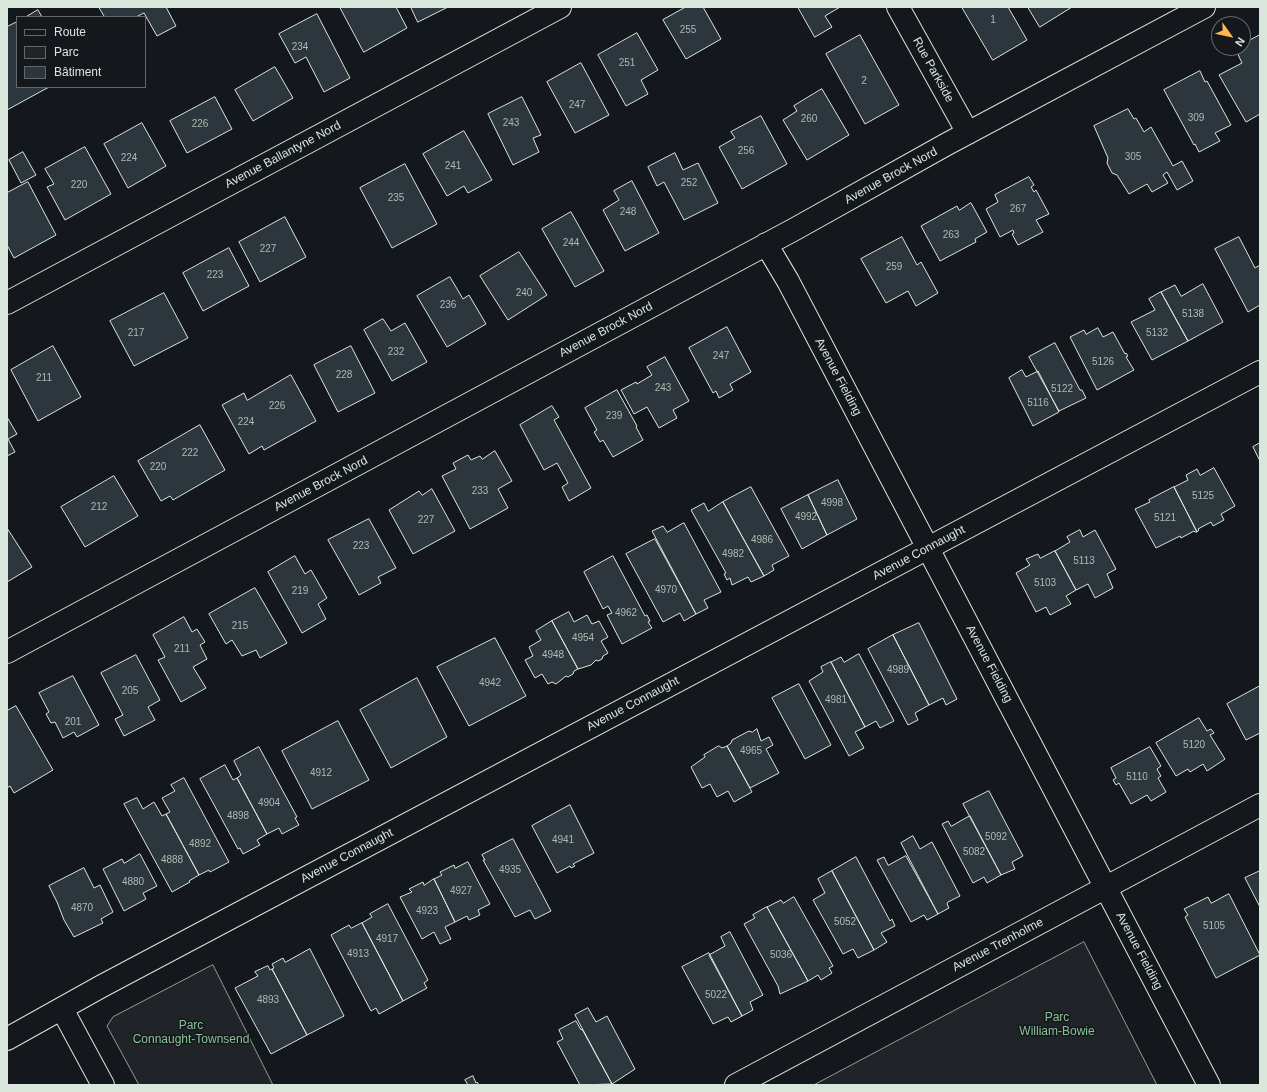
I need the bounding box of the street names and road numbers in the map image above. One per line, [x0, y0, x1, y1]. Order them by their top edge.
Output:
street label: Rue Parkside [909, 35, 957, 105]
street label: Avenue Ballantyne Nord [223, 118, 343, 192]
street label: Avenue Brock Nord [842, 145, 940, 207]
street label: Avenue Brock Nord [557, 299, 655, 361]
street label: Avenue Fielding [811, 336, 865, 418]
street label: Avenue Brock Nord [272, 453, 370, 515]
street label: Avenue Connaught [870, 523, 968, 583]
street label: Avenue Fielding [962, 623, 1016, 705]
street label: Avenue Connaught [584, 674, 682, 734]
street label: Avenue Connaught [298, 826, 396, 886]
street label: Avenue Fielding [1112, 910, 1166, 992]
street label: Avenue Trenholme [950, 915, 1046, 975]

